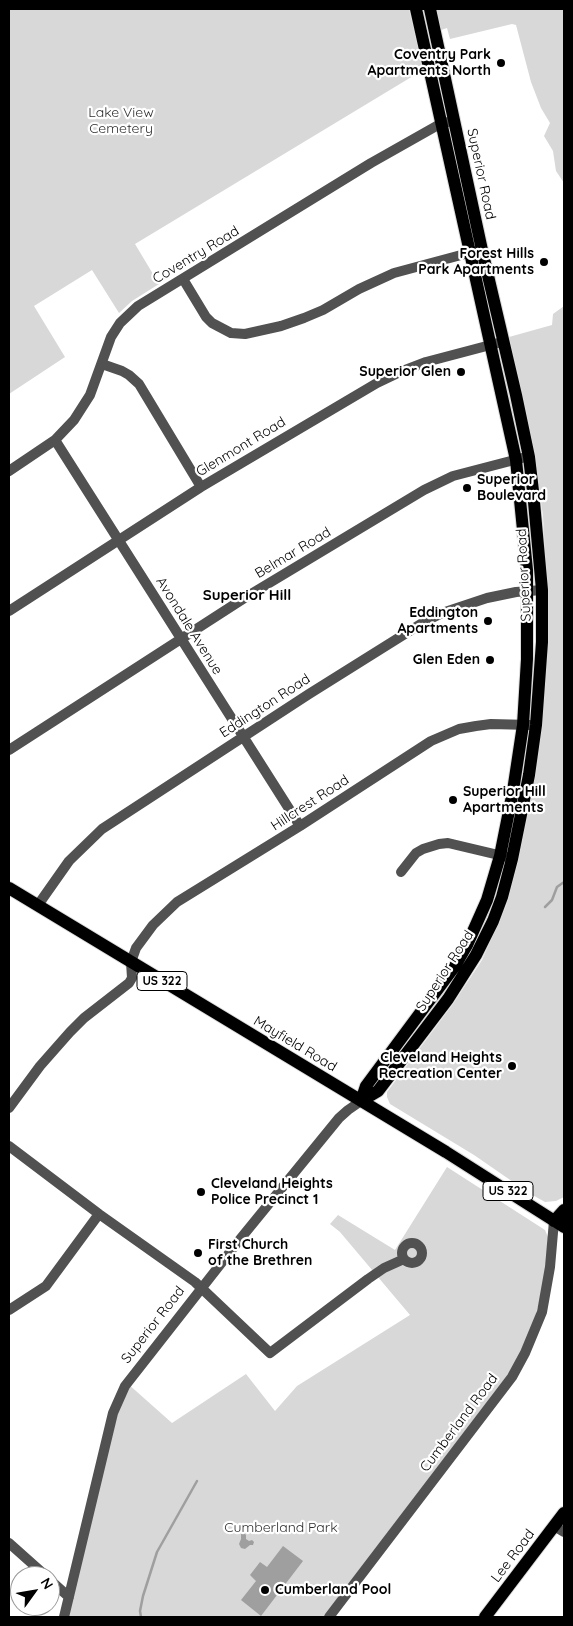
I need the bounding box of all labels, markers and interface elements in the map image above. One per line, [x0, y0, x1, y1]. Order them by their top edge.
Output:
place label: Coventry Park Apartments North [367, 47, 491, 80]
marker: Coventry Park Apartments North [495, 57, 507, 69]
park label: Lake View Cemetery [88, 105, 154, 138]
street label: Superior Road [463, 127, 499, 221]
street label: Coventry Road [150, 223, 242, 287]
place label: Forest Hills Park Apartments [418, 246, 534, 278]
marker: Forest Hills Park Apartments [538, 256, 550, 268]
place label: Superior Glen [359, 364, 451, 380]
marker: Superior Glen [455, 366, 467, 378]
street label: Glenmont Road [193, 414, 289, 480]
place label: Superior Boulevard [477, 472, 546, 504]
marker: Superior Boulevard [461, 482, 473, 494]
street label: Belmar Road [252, 524, 334, 582]
street label: Superior Road [513, 528, 535, 622]
street label: Avondale Avenue [152, 574, 226, 678]
district label: Superior Hill [203, 586, 291, 604]
place label: Eddington Apartments [397, 605, 478, 638]
marker: Eddington Apartments [482, 615, 494, 627]
place label: Glen Eden [413, 652, 480, 668]
marker: Glen Eden [484, 654, 496, 666]
street label: Eddington Road [217, 671, 313, 741]
street label: Hillcrest Road [268, 772, 352, 834]
place label: Superior Hill Apartments [463, 784, 546, 816]
marker: Superior Hill Apartments [447, 794, 459, 806]
street label: Superior Road [413, 927, 477, 1015]
road number: US 322 [137, 971, 187, 990]
street label: Mayfield Road [250, 1013, 340, 1075]
place label: Cleveland Heights Recreation Center [379, 1050, 502, 1082]
marker: Cleveland Heights Recreation Center [506, 1060, 518, 1072]
place label: Cleveland Heights Police Precinct 1 [211, 1176, 333, 1208]
road number: US 322 [483, 1182, 533, 1200]
marker: Cleveland Heights Police Precinct 1 [195, 1186, 207, 1198]
place label: First Church of the Brethren [208, 1237, 312, 1270]
marker: First Church of the Brethren [192, 1247, 204, 1259]
street label: Superior Road [118, 1283, 188, 1367]
street label: Cumberland Road [417, 1371, 501, 1475]
park label: Cumberland Park [224, 1520, 338, 1536]
street label: Lee Road [488, 1526, 538, 1586]
north arrow [10, 1566, 60, 1616]
text: N [37, 1574, 57, 1593]
place label: Cumberland Pool [275, 1582, 391, 1598]
marker: Cumberland Pool [259, 1584, 271, 1596]

